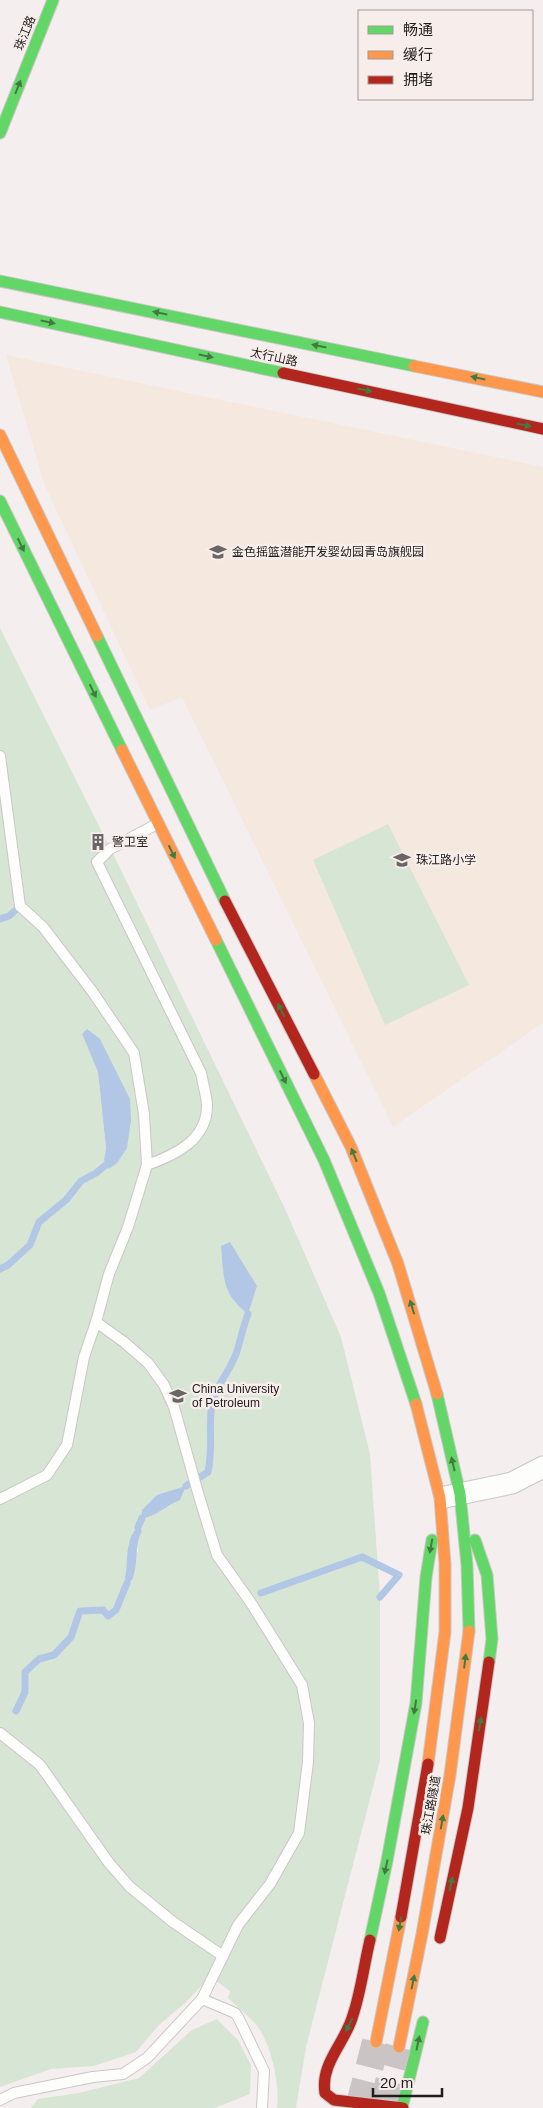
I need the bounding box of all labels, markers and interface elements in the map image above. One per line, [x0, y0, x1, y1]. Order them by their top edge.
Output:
legend [358, 10, 533, 100]
street label: 珠江路 [12, 14, 38, 52]
text: 畅通 [403, 21, 433, 38]
text: 缓行 [403, 46, 433, 63]
text: 拥堵 [403, 71, 433, 88]
one-way arrow [15, 80, 22, 95]
one-way arrow [151, 309, 167, 317]
one-way arrow [40, 318, 55, 326]
one-way arrow [311, 342, 326, 350]
street label: 太行山路 [249, 345, 299, 369]
one-way arrow [199, 352, 214, 360]
one-way arrow [470, 374, 486, 382]
one-way arrow [358, 387, 374, 395]
one-way arrow [517, 421, 532, 429]
one-way arrow [18, 538, 26, 552]
school or university icon: 金色摇篮潜能开发婴幼园青岛旗舰园 [208, 542, 228, 562]
place label: 金色摇篮潜能开发婴幼园青岛旗舰园 [232, 545, 424, 559]
one-way arrow [89, 684, 97, 698]
building icon: 警卫室 [88, 832, 108, 852]
place label: 警卫室 [112, 835, 148, 849]
one-way arrow [168, 845, 176, 860]
school or university icon: 珠江路小学 [392, 850, 412, 870]
place label: 珠江路小学 [416, 853, 476, 867]
one-way arrow [277, 1003, 285, 1018]
one-way arrow [279, 1069, 287, 1084]
one-way arrow [350, 1148, 358, 1163]
one-way arrow [407, 1300, 415, 1315]
place label: China University of Petroleum [192, 1382, 279, 1410]
school or university icon: China University of Petroleum [168, 1386, 188, 1406]
one-way arrow [449, 1457, 457, 1472]
one-way arrow [427, 1538, 435, 1554]
one-way arrow [461, 1653, 469, 1669]
one-way arrow [410, 1699, 418, 1715]
one-way arrow [476, 1716, 484, 1732]
street label: 珠江路隧道 [419, 1774, 443, 1836]
one-way arrow [439, 1814, 447, 1830]
one-way arrow [382, 1859, 390, 1875]
one-way arrow [448, 1876, 456, 1892]
one-way arrow [395, 1917, 403, 1933]
one-way arrow [409, 1973, 417, 1989]
one-way arrow [345, 2018, 353, 2032]
one-way arrow [414, 2036, 422, 2051]
scale bar [373, 2066, 442, 2098]
text: 20 m [380, 2074, 413, 2091]

